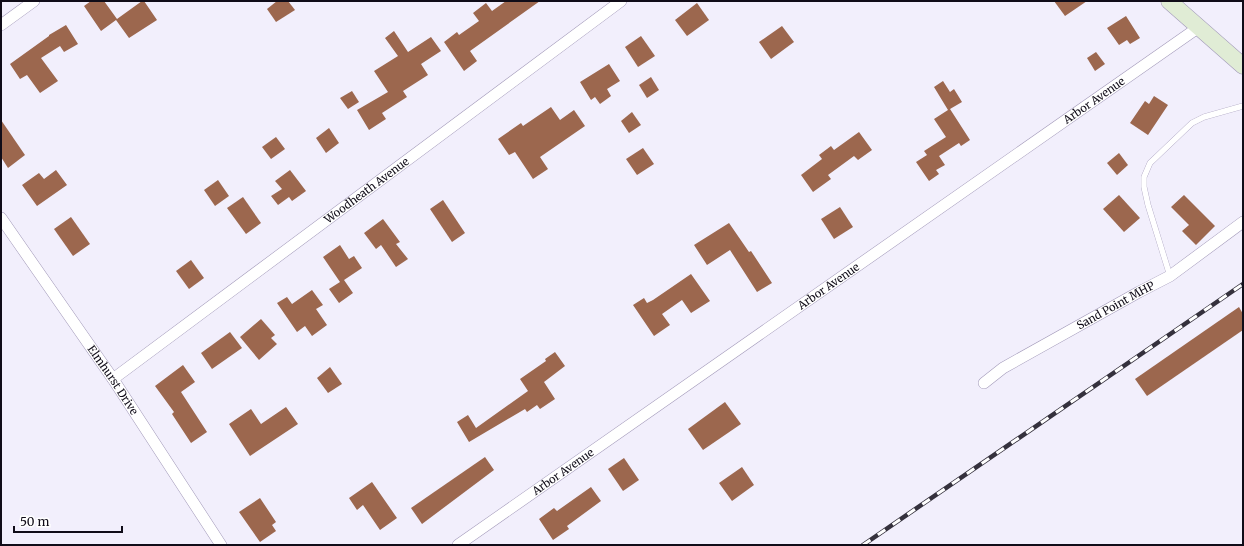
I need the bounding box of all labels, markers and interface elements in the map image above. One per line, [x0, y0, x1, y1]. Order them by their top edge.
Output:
street label: Arbor Avenue [1060, 74, 1128, 127]
street label: Woodheath Avenue [321, 154, 412, 227]
street label: Arbor Avenue [794, 260, 862, 313]
street label: Sand Point MHP [1074, 278, 1157, 332]
street label: Elmhurst Drive [85, 342, 142, 418]
street label: Arbor Avenue [529, 445, 597, 499]
scale bar [14, 508, 122, 534]
text: 50 m [20, 514, 49, 529]

